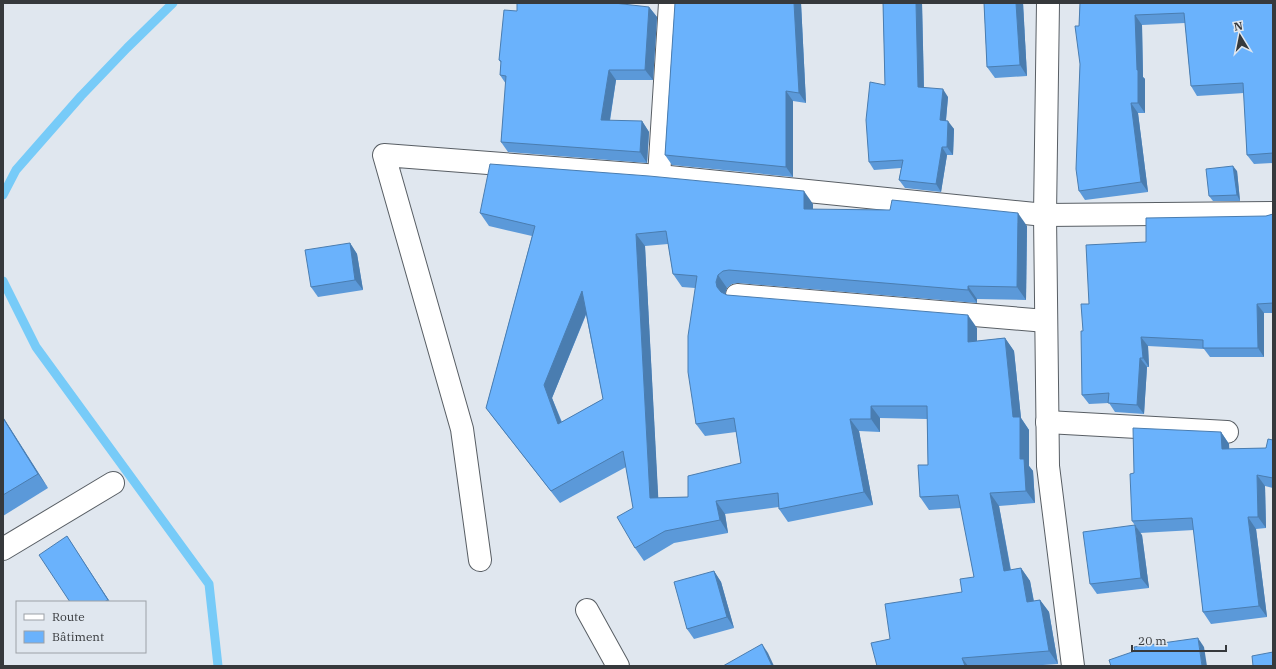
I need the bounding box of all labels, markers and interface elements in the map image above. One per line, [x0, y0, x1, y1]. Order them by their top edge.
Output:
north arrow [1220, 16, 1260, 56]
text: N [1233, 18, 1244, 34]
legend [16, 601, 146, 653]
text: Route [52, 609, 85, 624]
scale bar [1132, 627, 1226, 653]
text: Bâtiment [52, 629, 104, 644]
text: 20 m [1138, 633, 1167, 648]

